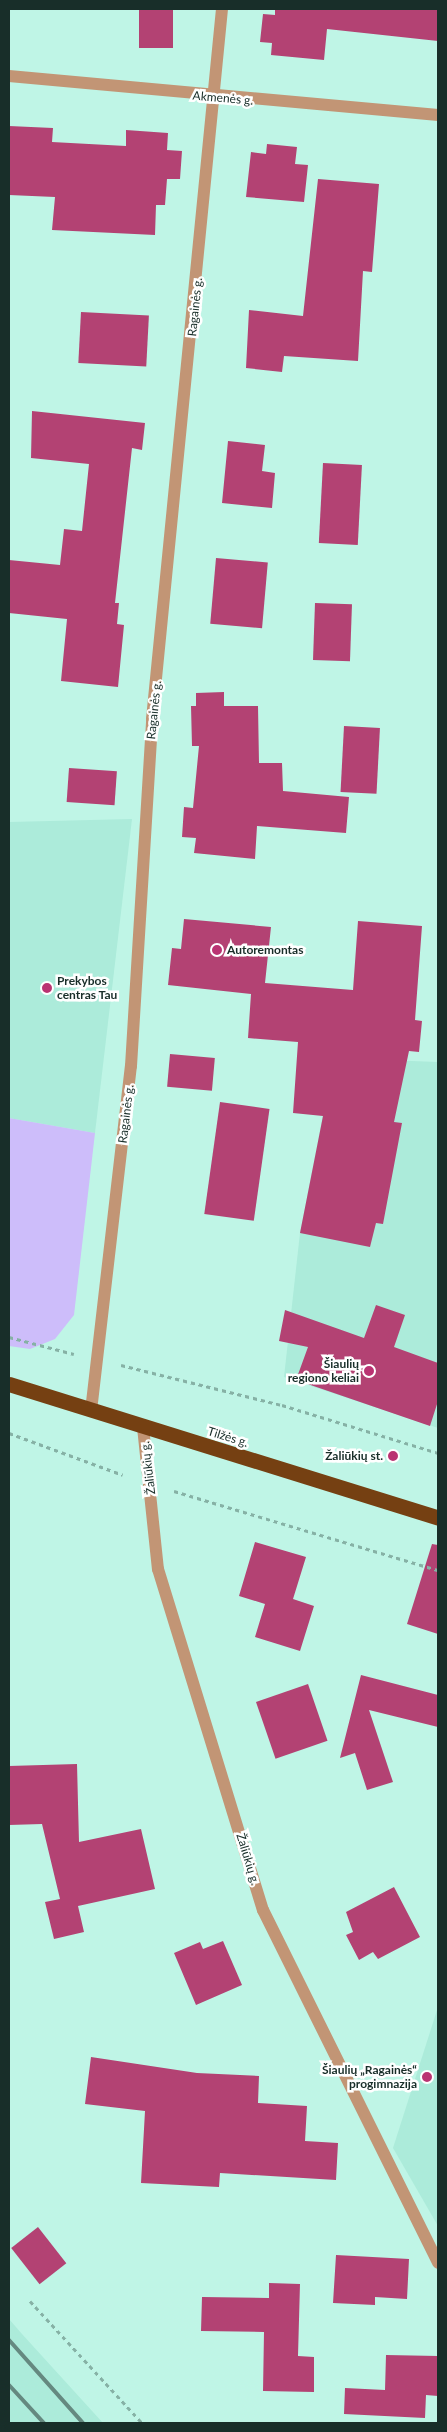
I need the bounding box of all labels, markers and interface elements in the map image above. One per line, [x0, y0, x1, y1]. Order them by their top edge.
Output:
street label: Akmenės g. [192, 88, 254, 108]
street label: Ragainės g. [185, 277, 205, 337]
street label: Ragainės g. [144, 680, 164, 740]
place label: Autoremontas [227, 943, 303, 957]
marker: Autoremontas [211, 944, 223, 956]
place label: Prekybos centras Tau [57, 974, 118, 1002]
marker: Prekybos centras Tau [41, 982, 53, 994]
street label: Ragainės g. [115, 1084, 137, 1144]
place label: Šiaulių regiono keliai [288, 1357, 359, 1385]
marker: Šiaulių regiono keliai [363, 1365, 375, 1377]
street label: Tilžės g. [206, 1424, 250, 1450]
street label: Žaliūkių g. [138, 1441, 158, 1495]
place label: Žaliūkių st. [325, 1449, 383, 1463]
marker: Žaliūkių st. [387, 1450, 399, 1462]
street label: Žaliūkių g. [233, 1831, 263, 1887]
place label: Šiaulių „Ragainės“ progimnazija [322, 2063, 417, 2091]
marker: Šiaulių „Ragainės“ progimnazija [421, 2071, 433, 2083]

